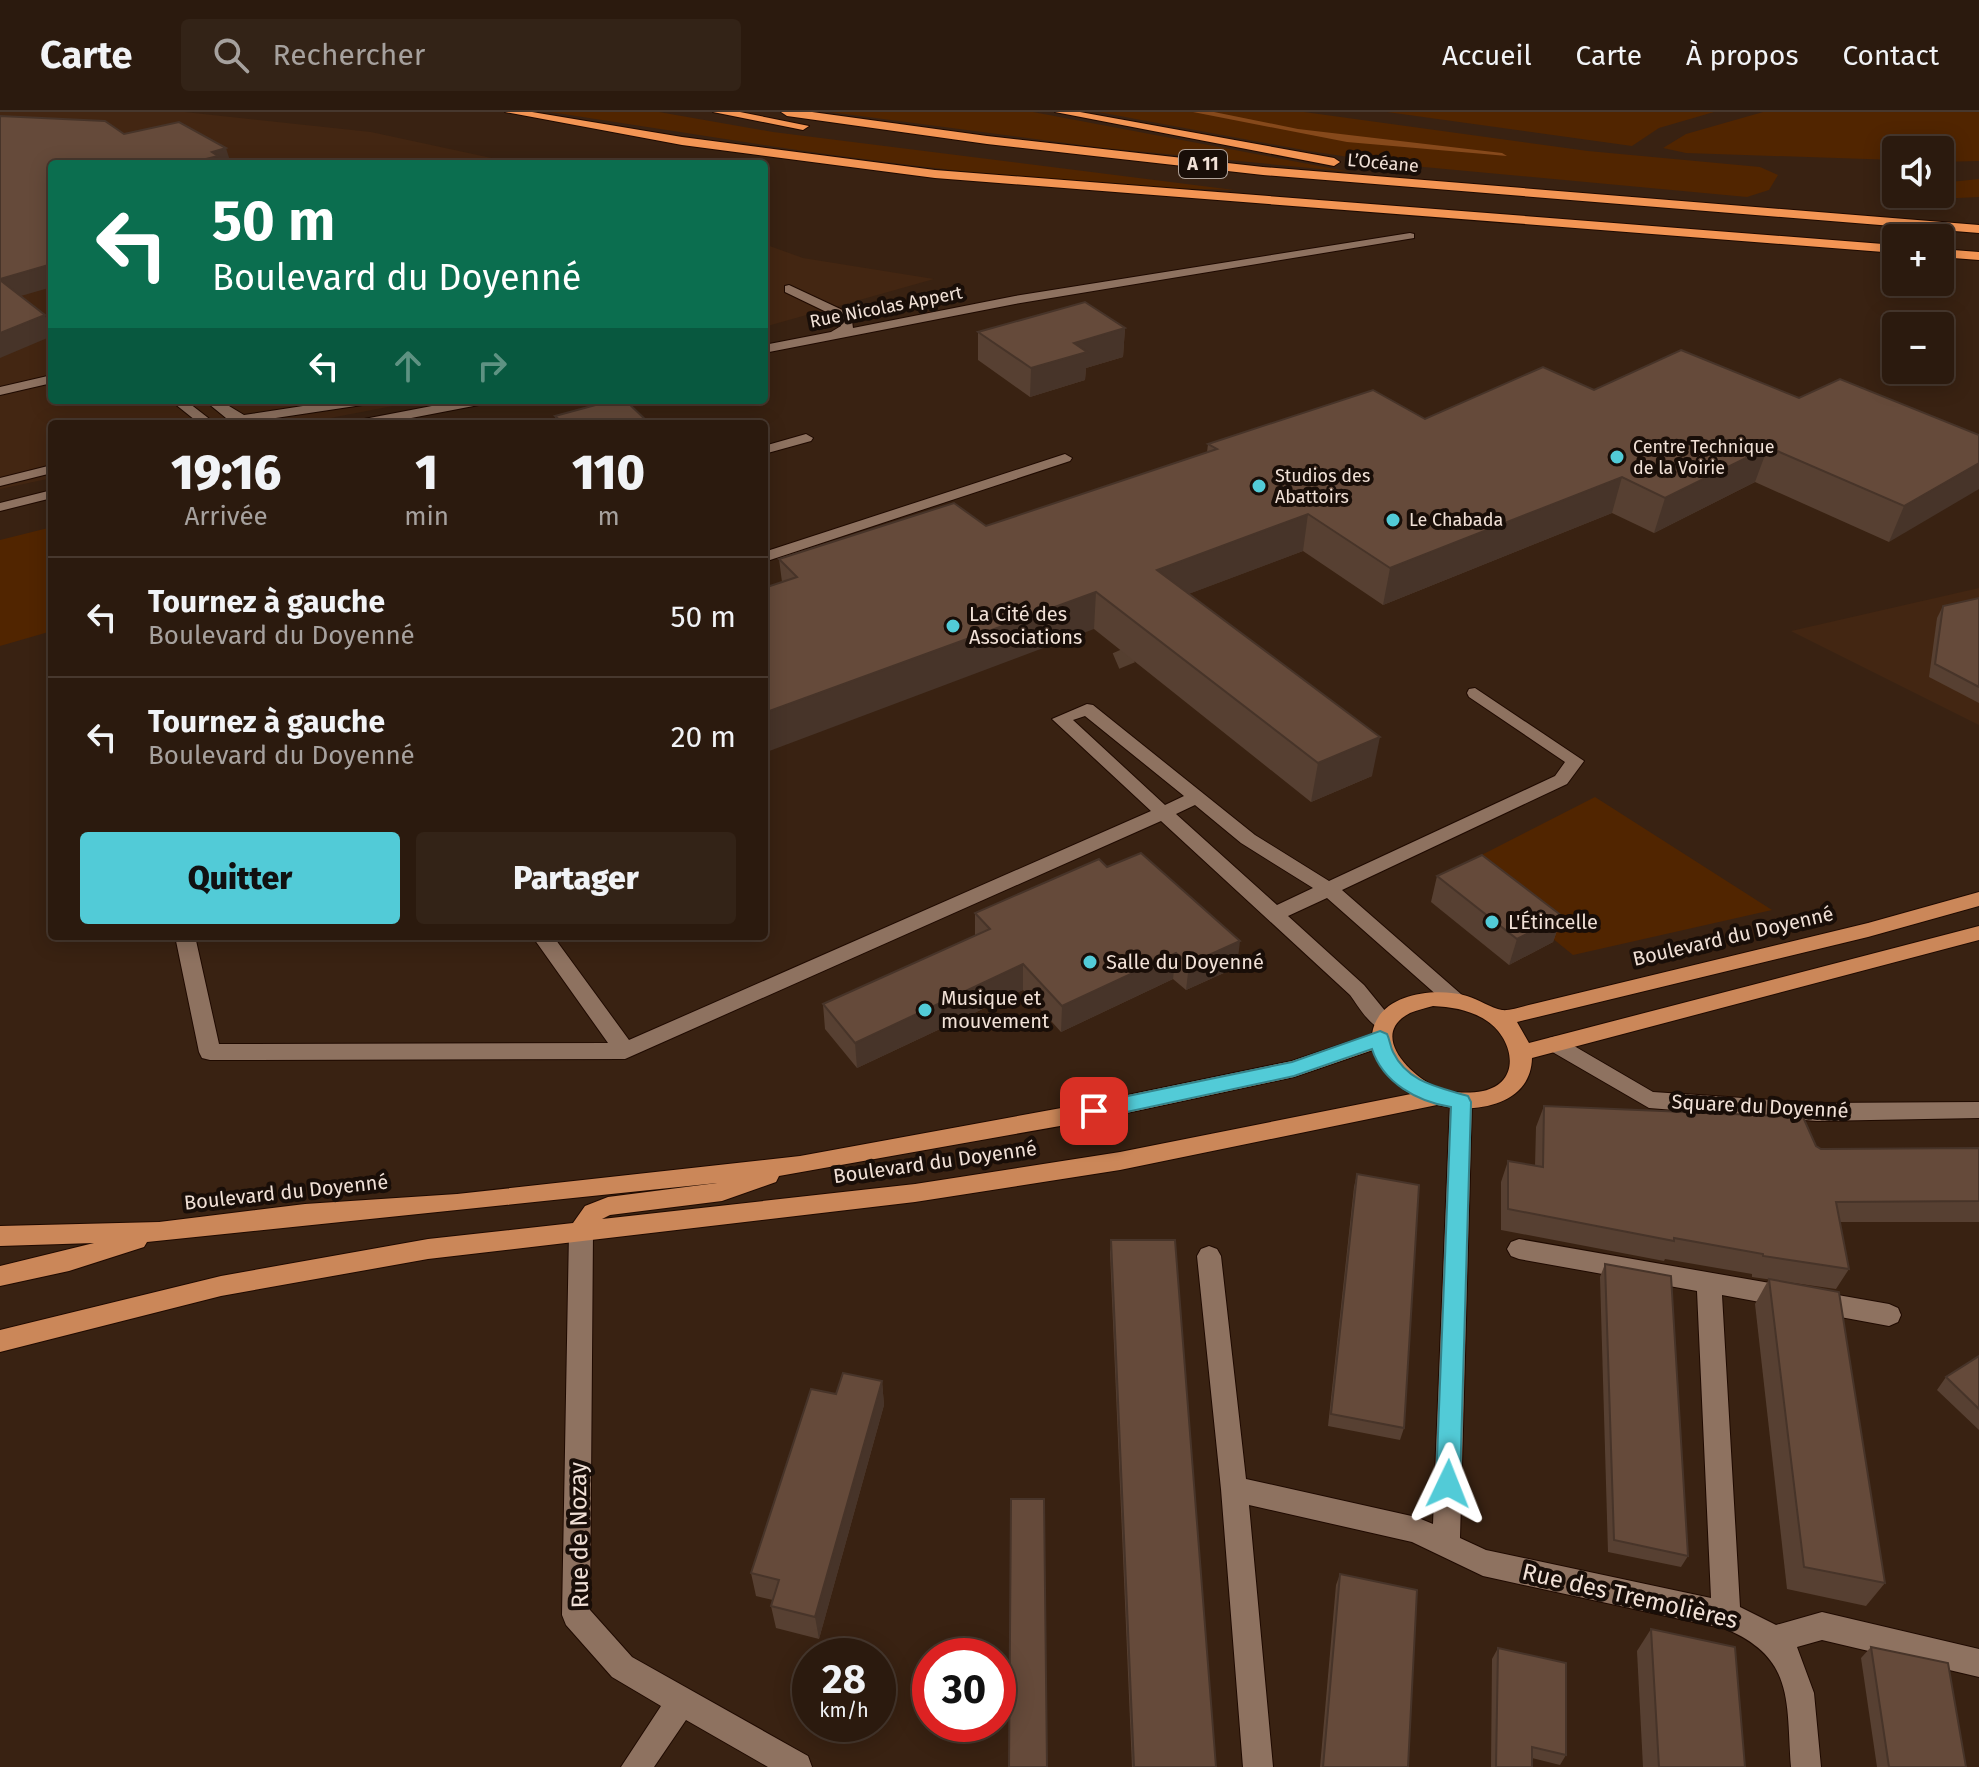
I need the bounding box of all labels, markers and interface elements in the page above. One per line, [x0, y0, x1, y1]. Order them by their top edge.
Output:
search box [181, 19, 741, 91]
text: Carte [40, 32, 133, 78]
icon: search [209, 33, 253, 77]
text: Rechercher [273, 37, 425, 73]
text: Accueil [1442, 39, 1532, 72]
text: Carte [1576, 39, 1642, 72]
text: À propos [1686, 39, 1798, 72]
text: Contact [1842, 39, 1939, 72]
map controls [1882, 136, 1954, 384]
button: sound [1882, 136, 1954, 208]
street label: L’Océane [1346, 149, 1420, 177]
road number: A 11 [1179, 150, 1227, 178]
text: 50 m [212, 188, 335, 255]
icon: left [80, 192, 184, 296]
button: + [1882, 224, 1954, 296]
text: Boulevard du Doyenné [212, 256, 581, 300]
street label: Rue Nicolas Appert [808, 281, 965, 333]
button: − [1882, 312, 1954, 384]
icon: left [302, 344, 346, 388]
icon: ahead [386, 344, 430, 388]
icon: right [470, 344, 514, 388]
place label: Centre Technique de la Voirie [1633, 436, 1775, 479]
text: 19:16 [171, 444, 281, 502]
text: 1 [415, 444, 438, 502]
text: 110 [572, 444, 645, 502]
marker: Centre Technique de la Voirie [1608, 448, 1626, 466]
place label: Studios des Abattoirs [1275, 465, 1370, 508]
marker: Studios des Abattoirs [1250, 477, 1268, 495]
text: Arrivée [184, 501, 268, 532]
text: min [404, 501, 449, 532]
text: m [597, 501, 620, 532]
place label: Le Chabada [1409, 509, 1503, 531]
marker: Le Chabada [1384, 511, 1402, 529]
text: Tournez à gauche [148, 584, 385, 620]
icon: left [80, 595, 124, 639]
text: 50 m [671, 599, 736, 635]
place label: La Cité des Associations [969, 602, 1082, 649]
marker: La Cité des Associations [944, 617, 962, 635]
text: Boulevard du Doyenné [148, 620, 415, 651]
text: Tournez à gauche [148, 704, 385, 740]
icon: left [80, 715, 124, 759]
text: 20 m [671, 719, 736, 755]
text: Boulevard du Doyenné [148, 740, 415, 771]
button: Quitter [80, 832, 400, 924]
button: Partager [416, 832, 736, 924]
street label: Boulevard du Doyenné [1630, 901, 1836, 971]
place label: L'Étincelle [1508, 910, 1598, 934]
marker: L'Étincelle [1483, 913, 1501, 931]
place label: Salle du Doyenné [1106, 950, 1264, 974]
marker: Salle du Doyenné [1081, 953, 1099, 971]
place label: Musique et mouvement [941, 986, 1050, 1033]
marker: Musique et mouvement [916, 1001, 934, 1019]
pin [1060, 1077, 1128, 1145]
icon: arrive [1072, 1089, 1116, 1133]
street label: Square du Doyenné [1671, 1089, 1849, 1123]
street label: Boulevard du Doyenné [832, 1136, 1038, 1188]
street label: Boulevard du Doyenné [183, 1169, 389, 1215]
position arrow [1406, 1442, 1490, 1526]
street label: Rue de Nozay [564, 1461, 594, 1609]
street label: Rue des Tremolières [1519, 1558, 1741, 1634]
speed limit sign: 30 [912, 1638, 1016, 1742]
text: 28 [822, 1656, 866, 1704]
text: km/h [819, 1698, 869, 1722]

